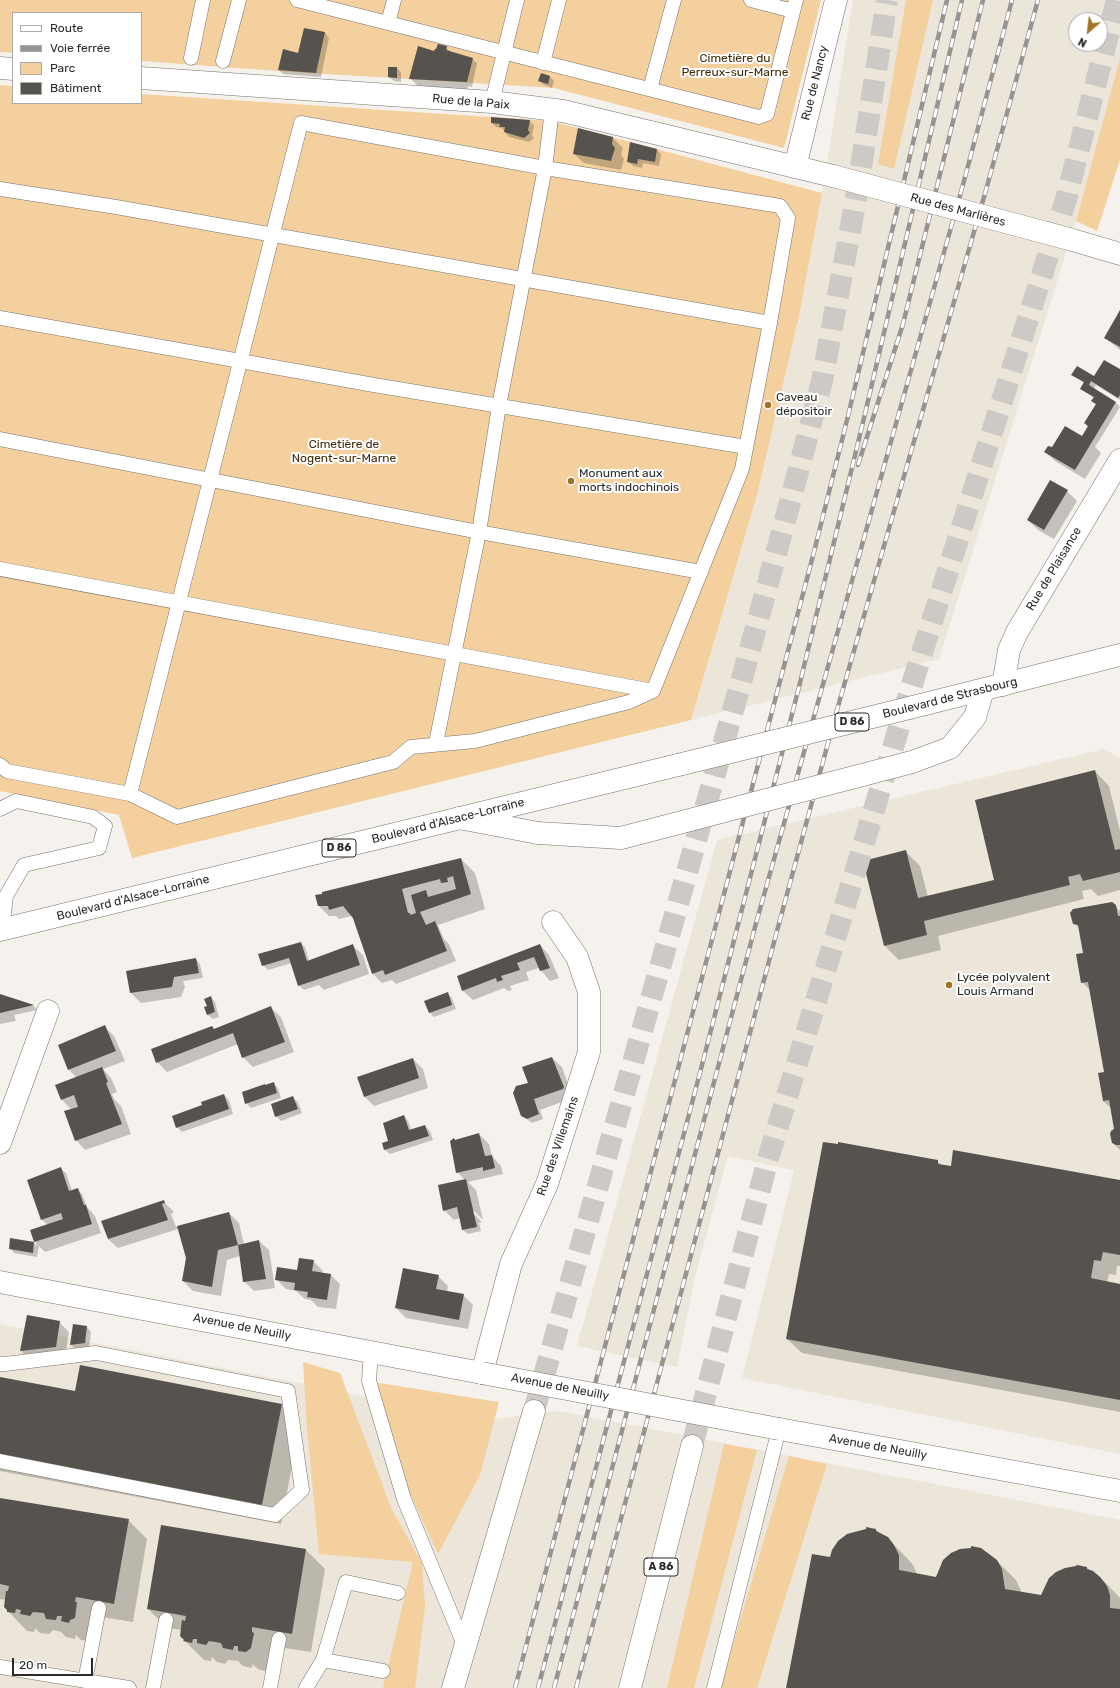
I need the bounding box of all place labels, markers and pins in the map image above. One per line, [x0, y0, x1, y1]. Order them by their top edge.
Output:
place label: Caveau dépositoir [776, 391, 832, 419]
marker: Caveau dépositoir [763, 400, 773, 410]
place label: Monument aux morts indochinois [579, 467, 679, 495]
marker: Monument aux morts indochinois [566, 476, 576, 486]
place label: Lycée polyvalent Louis Armand [957, 971, 1050, 999]
marker: Lycée polyvalent Louis Armand [944, 980, 954, 990]

